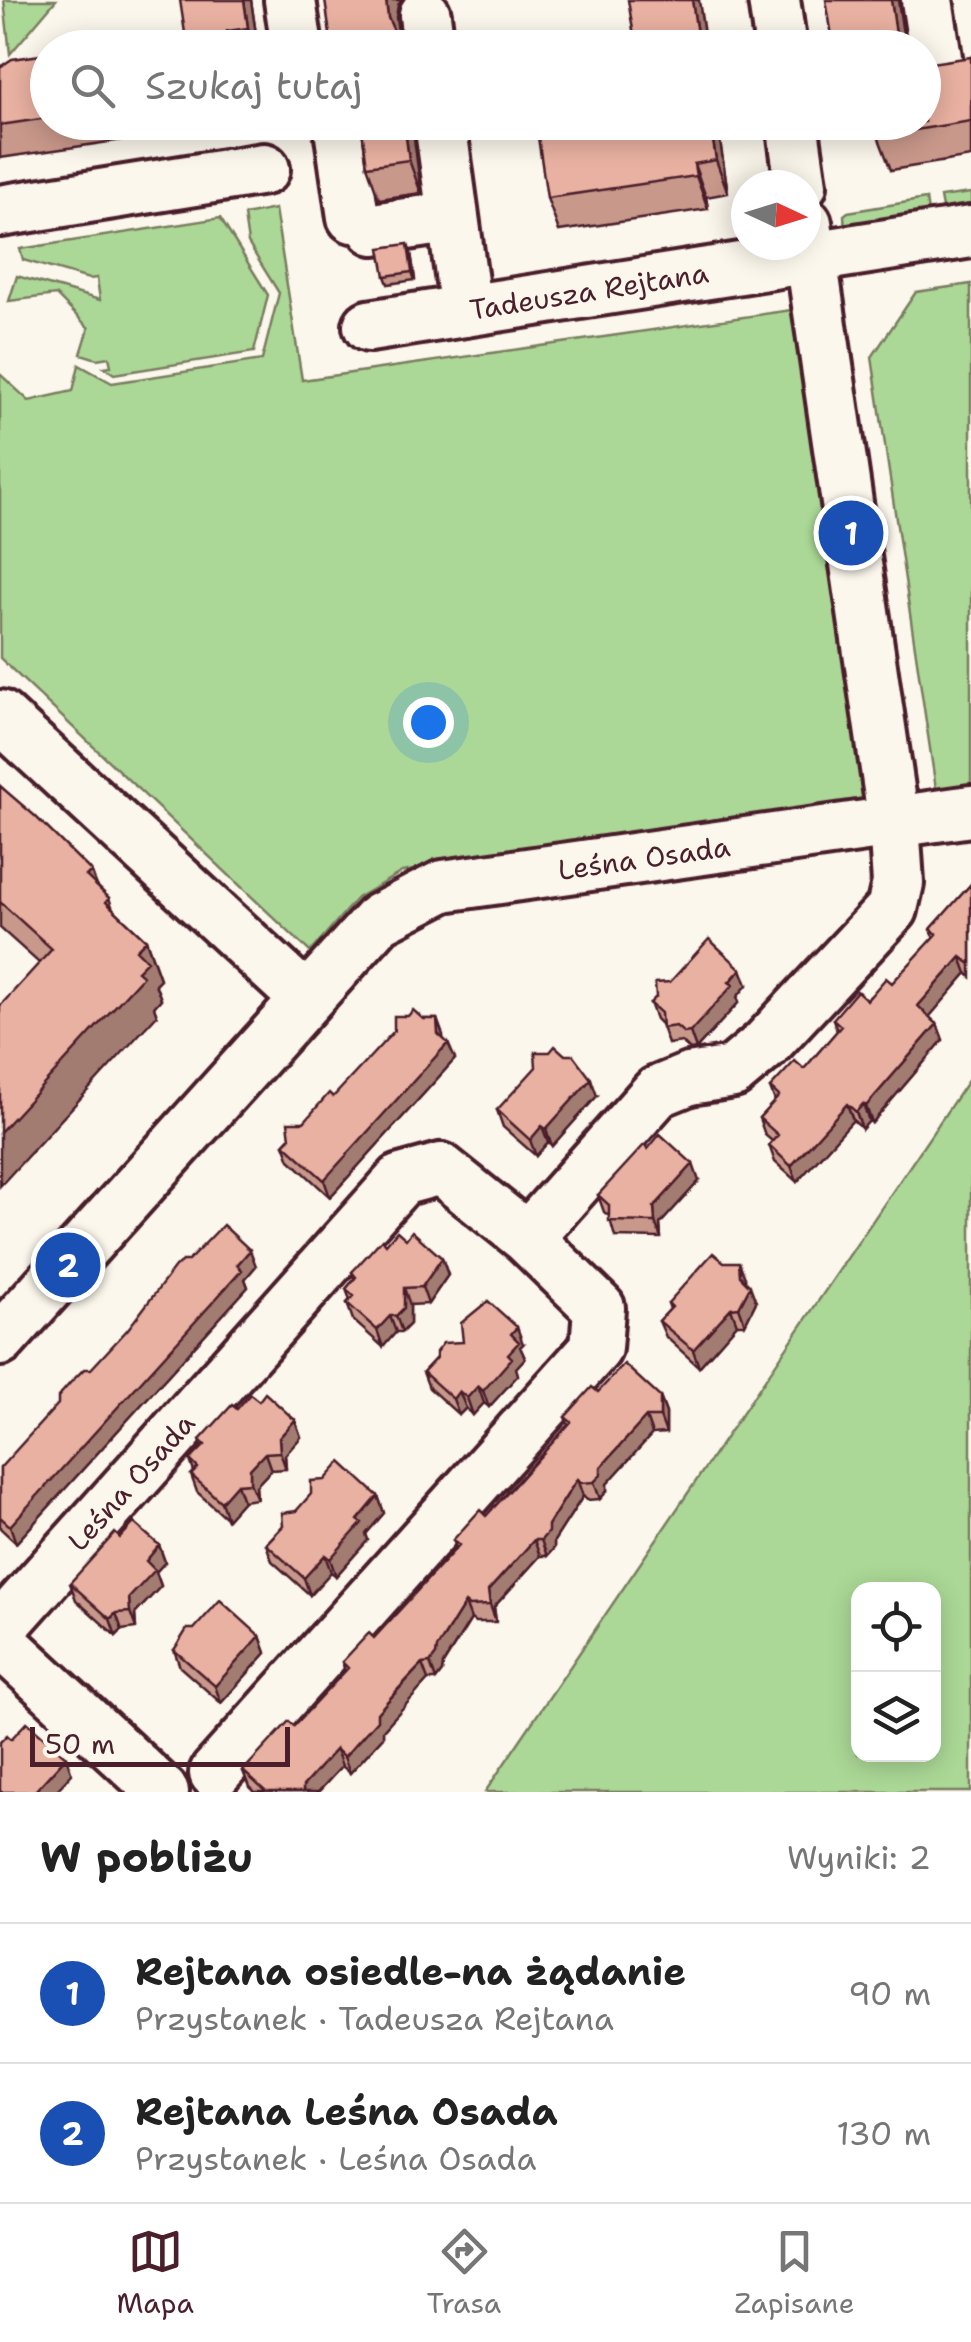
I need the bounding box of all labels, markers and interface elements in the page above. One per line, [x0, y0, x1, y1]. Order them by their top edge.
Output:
search box [30, 30, 941, 140]
icon: search [65, 58, 120, 113]
text: Szukaj tutaj [145, 60, 362, 111]
north arrow [731, 170, 821, 260]
street label: Tadeusza Rejtana [467, 253, 711, 329]
pin: 1 [818, 496, 884, 570]
your location [403, 697, 454, 748]
street label: Leśna Osada [556, 827, 732, 889]
pin: 2 [36, 1228, 100, 1302]
street label: Leśna Osada [59, 1405, 203, 1559]
map controls [851, 1582, 941, 1762]
button: locate [851, 1582, 941, 1672]
button: layers [851, 1672, 941, 1762]
scale bar [30, 1722, 290, 1766]
text: 50 m [45, 1725, 115, 1763]
text: W pobliżu [40, 1829, 253, 1885]
text: Wyniki: 2 [787, 1836, 931, 1879]
text: Rejtana osiedle-na żądanie [135, 1946, 686, 1997]
text: 1 [65, 1972, 80, 2015]
text: 90 m [848, 1972, 931, 2015]
text: Przystanek · Tadeusza Rejtana [135, 1997, 614, 2040]
text: Rejtana Leśna Osada [135, 2086, 558, 2137]
text: 2 [61, 2112, 84, 2155]
text: 130 m [836, 2112, 931, 2155]
text: Przystanek · Leśna Osada [135, 2137, 536, 2180]
tab: Mapa [116, 2224, 194, 2322]
tab: Trasa [427, 2224, 501, 2322]
tab: Zapisane [734, 2224, 855, 2322]

